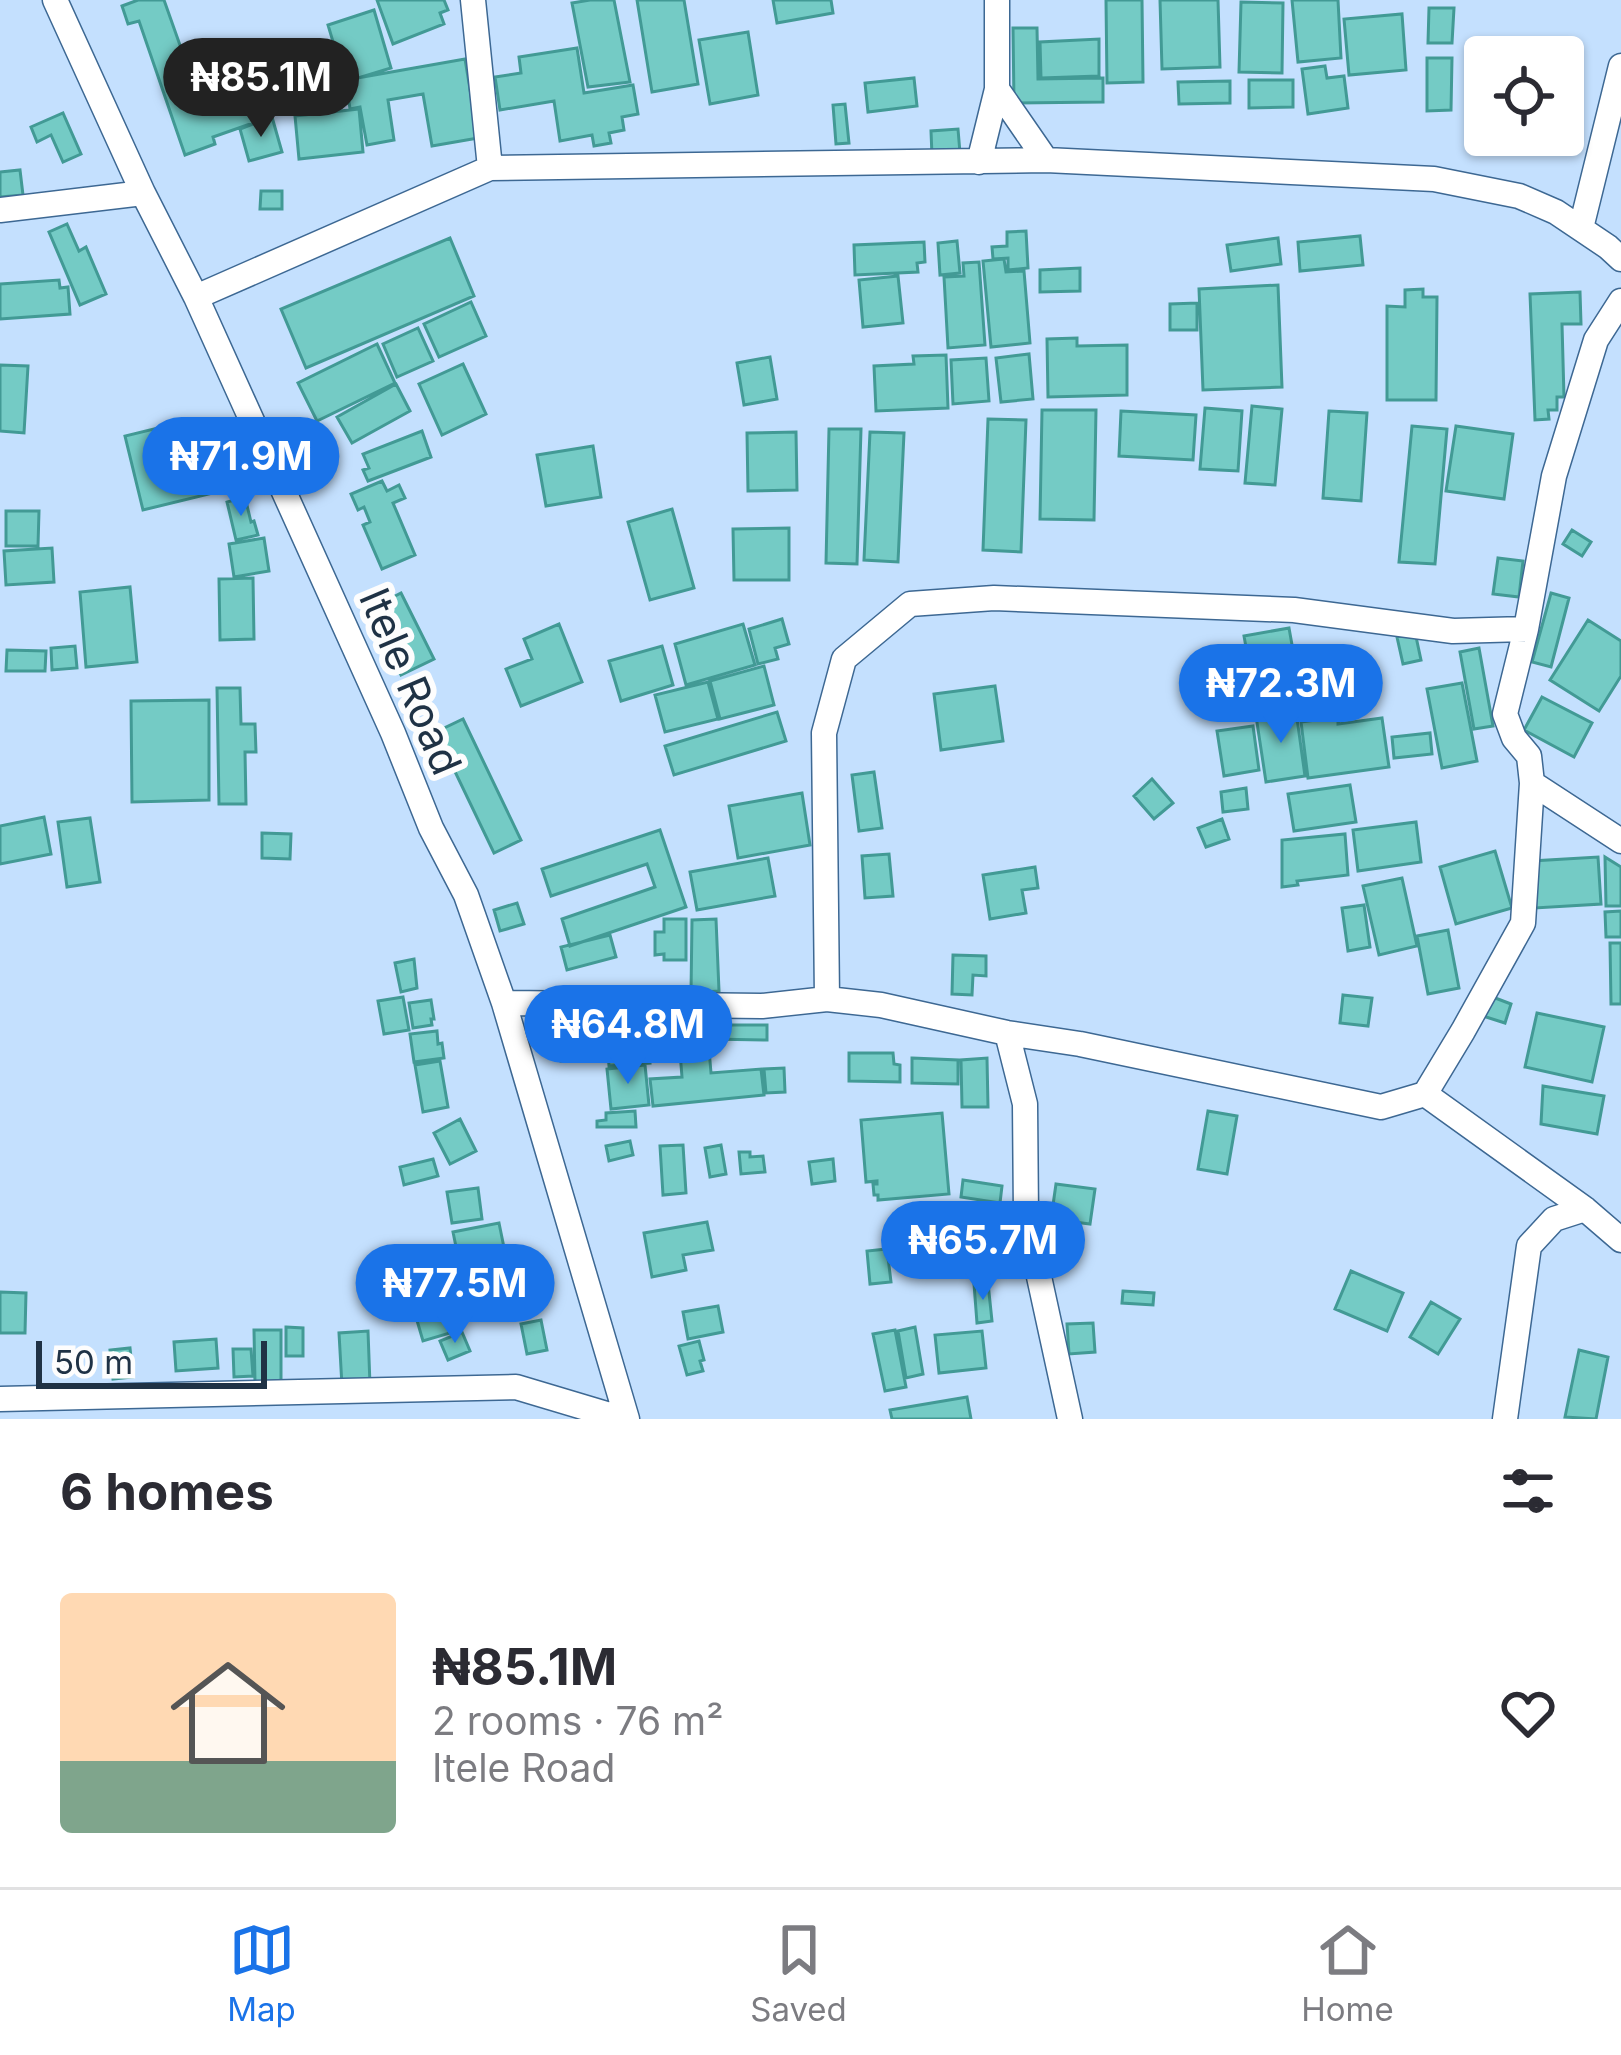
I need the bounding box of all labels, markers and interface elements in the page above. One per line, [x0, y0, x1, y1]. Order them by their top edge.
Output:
map controls [1464, 36, 1584, 156]
button: locate [1464, 36, 1584, 156]
pin: ₦85.1M [163, 38, 359, 140]
text: ₦85.1M [190, 53, 332, 100]
pin: ₦71.9M [143, 417, 339, 519]
text: ₦71.9M [169, 432, 313, 479]
street label: Itele Road [349, 580, 473, 782]
pin: ₦72.3M [1183, 644, 1379, 746]
text: ₦72.3M [1206, 659, 1356, 706]
pin: ₦64.8M [530, 985, 726, 1087]
text: ₦64.8M [551, 1000, 705, 1047]
pin: ₦65.7M [885, 1201, 1081, 1303]
text: ₦65.7M [908, 1216, 1058, 1263]
pin: ₦77.5M [357, 1244, 553, 1346]
text: ₦77.5M [383, 1259, 527, 1306]
scale bar [36, 1335, 267, 1388]
text: 50 m [54, 1342, 133, 1382]
icon: filters [1495, 1458, 1561, 1524]
text: 6 homes [60, 1461, 274, 1522]
text: ₦85.1M [432, 1636, 617, 1697]
icon: home [156, 1641, 300, 1785]
icon: heart [1495, 1680, 1561, 1746]
text: 2 rooms · 76 m² [432, 1697, 724, 1744]
text: Itele Road [432, 1744, 615, 1791]
tab: Map [227, 1917, 296, 2029]
tab: Saved [750, 1917, 847, 2029]
tab: Home [1301, 1917, 1394, 2029]

